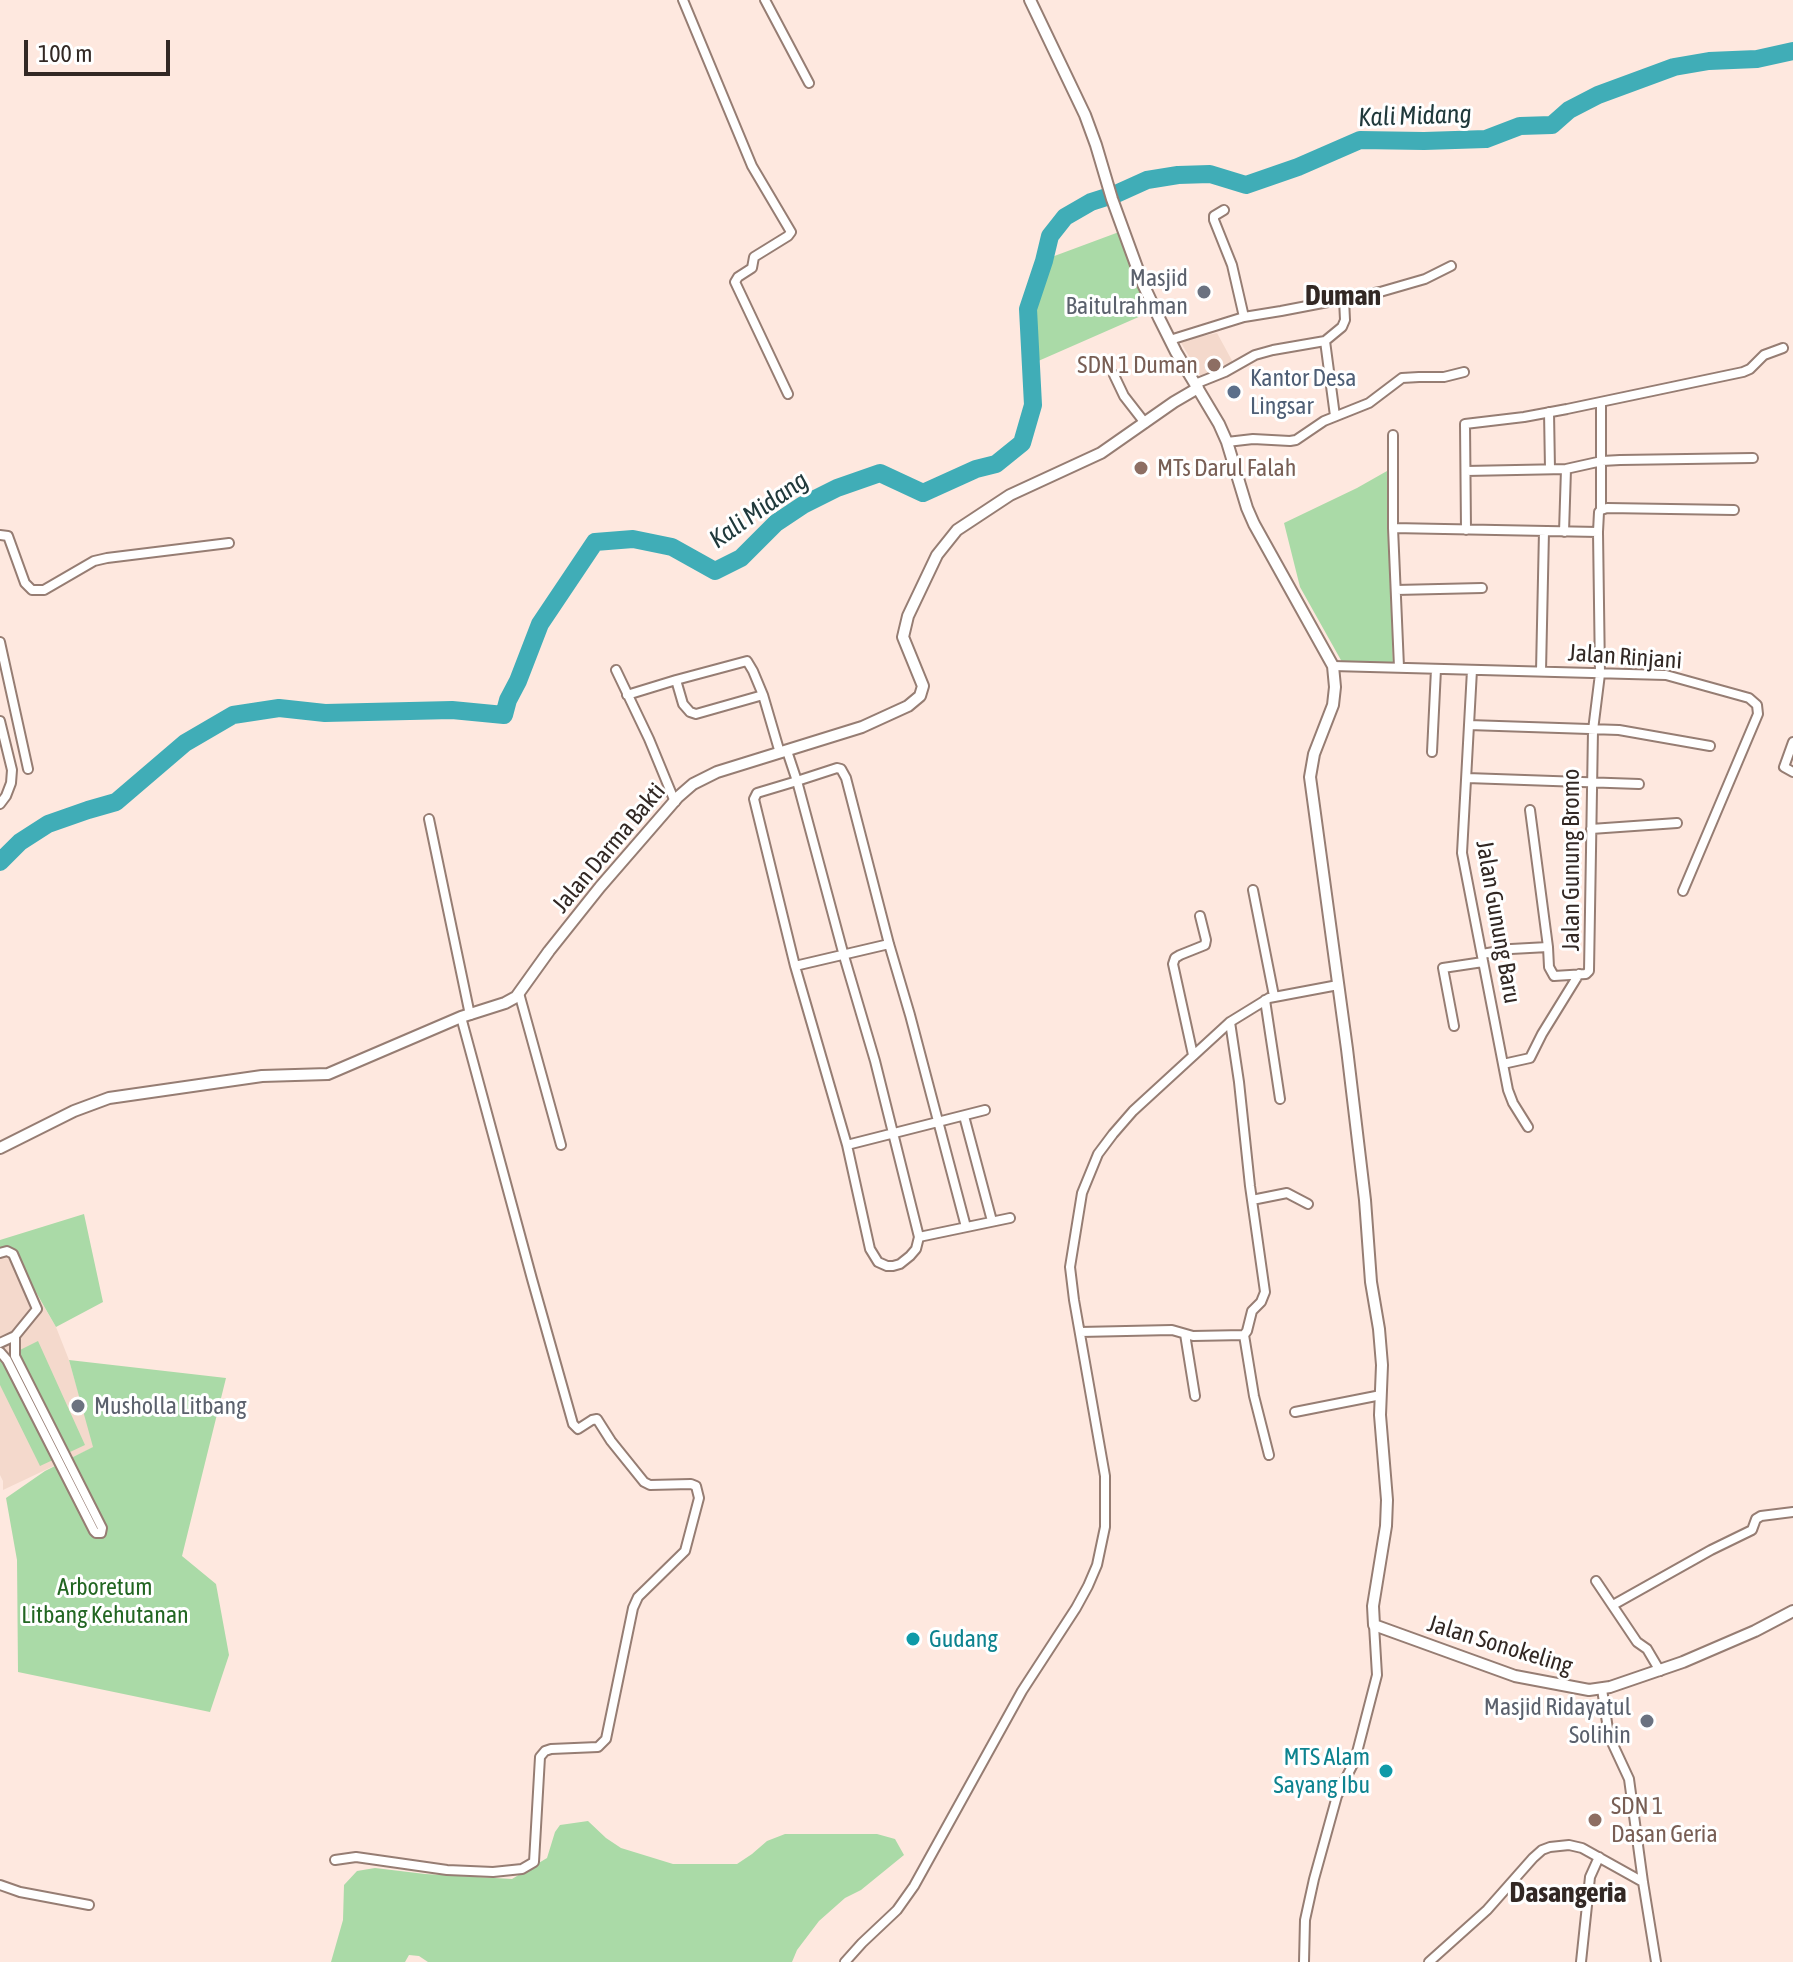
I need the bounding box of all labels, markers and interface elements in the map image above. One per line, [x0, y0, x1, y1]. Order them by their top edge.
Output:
scale bar [28, 24, 174, 74]
text: 100 m [38, 40, 92, 67]
water label: Kali Midang [1358, 98, 1472, 134]
place label: Masjid Baitulrahman [1066, 264, 1188, 320]
district label: Duman [1305, 279, 1381, 313]
marker: Masjid Baitulrahman [1195, 283, 1213, 301]
place label: SDN 1 Duman [1077, 351, 1198, 379]
marker: SDN 1 Duman [1205, 356, 1223, 374]
place label: Kantor Desa Lingsar [1250, 364, 1356, 420]
marker: Kantor Desa Lingsar [1225, 383, 1243, 401]
place label: MTs Darul Falah [1157, 454, 1296, 482]
marker: MTs Darul Falah [1132, 459, 1150, 477]
water label: Kali Midang [704, 465, 814, 555]
street label: Jalan Rinjani [1567, 639, 1683, 675]
street label: Jalan Gunung Bromo [1557, 769, 1585, 951]
street label: Jalan Darma Bakti [546, 777, 672, 919]
street label: Jalan Gunung Baru [1469, 838, 1527, 1006]
place label: Musholla Litbang [94, 1392, 246, 1420]
marker: Musholla Litbang [69, 1397, 87, 1415]
park label: Arboretum Litbang Kehutanan [21, 1573, 189, 1629]
street label: Jalan Sonokeling [1424, 1609, 1576, 1681]
place label: Gudang [929, 1625, 998, 1653]
marker: Gudang [904, 1630, 922, 1648]
place label: Masjid Ridayatul Solihin [1484, 1693, 1631, 1749]
marker: Masjid Ridayatul Solihin [1638, 1712, 1656, 1730]
place label: MTS Alam Sayang Ibu [1274, 1743, 1370, 1799]
marker: MTS Alam Sayang Ibu [1377, 1762, 1395, 1780]
place label: SDN 1 Dasan Geria [1611, 1792, 1718, 1848]
marker: SDN 1 Dasan Geria [1586, 1811, 1604, 1829]
district label: Dasangeria [1509, 1876, 1627, 1910]

